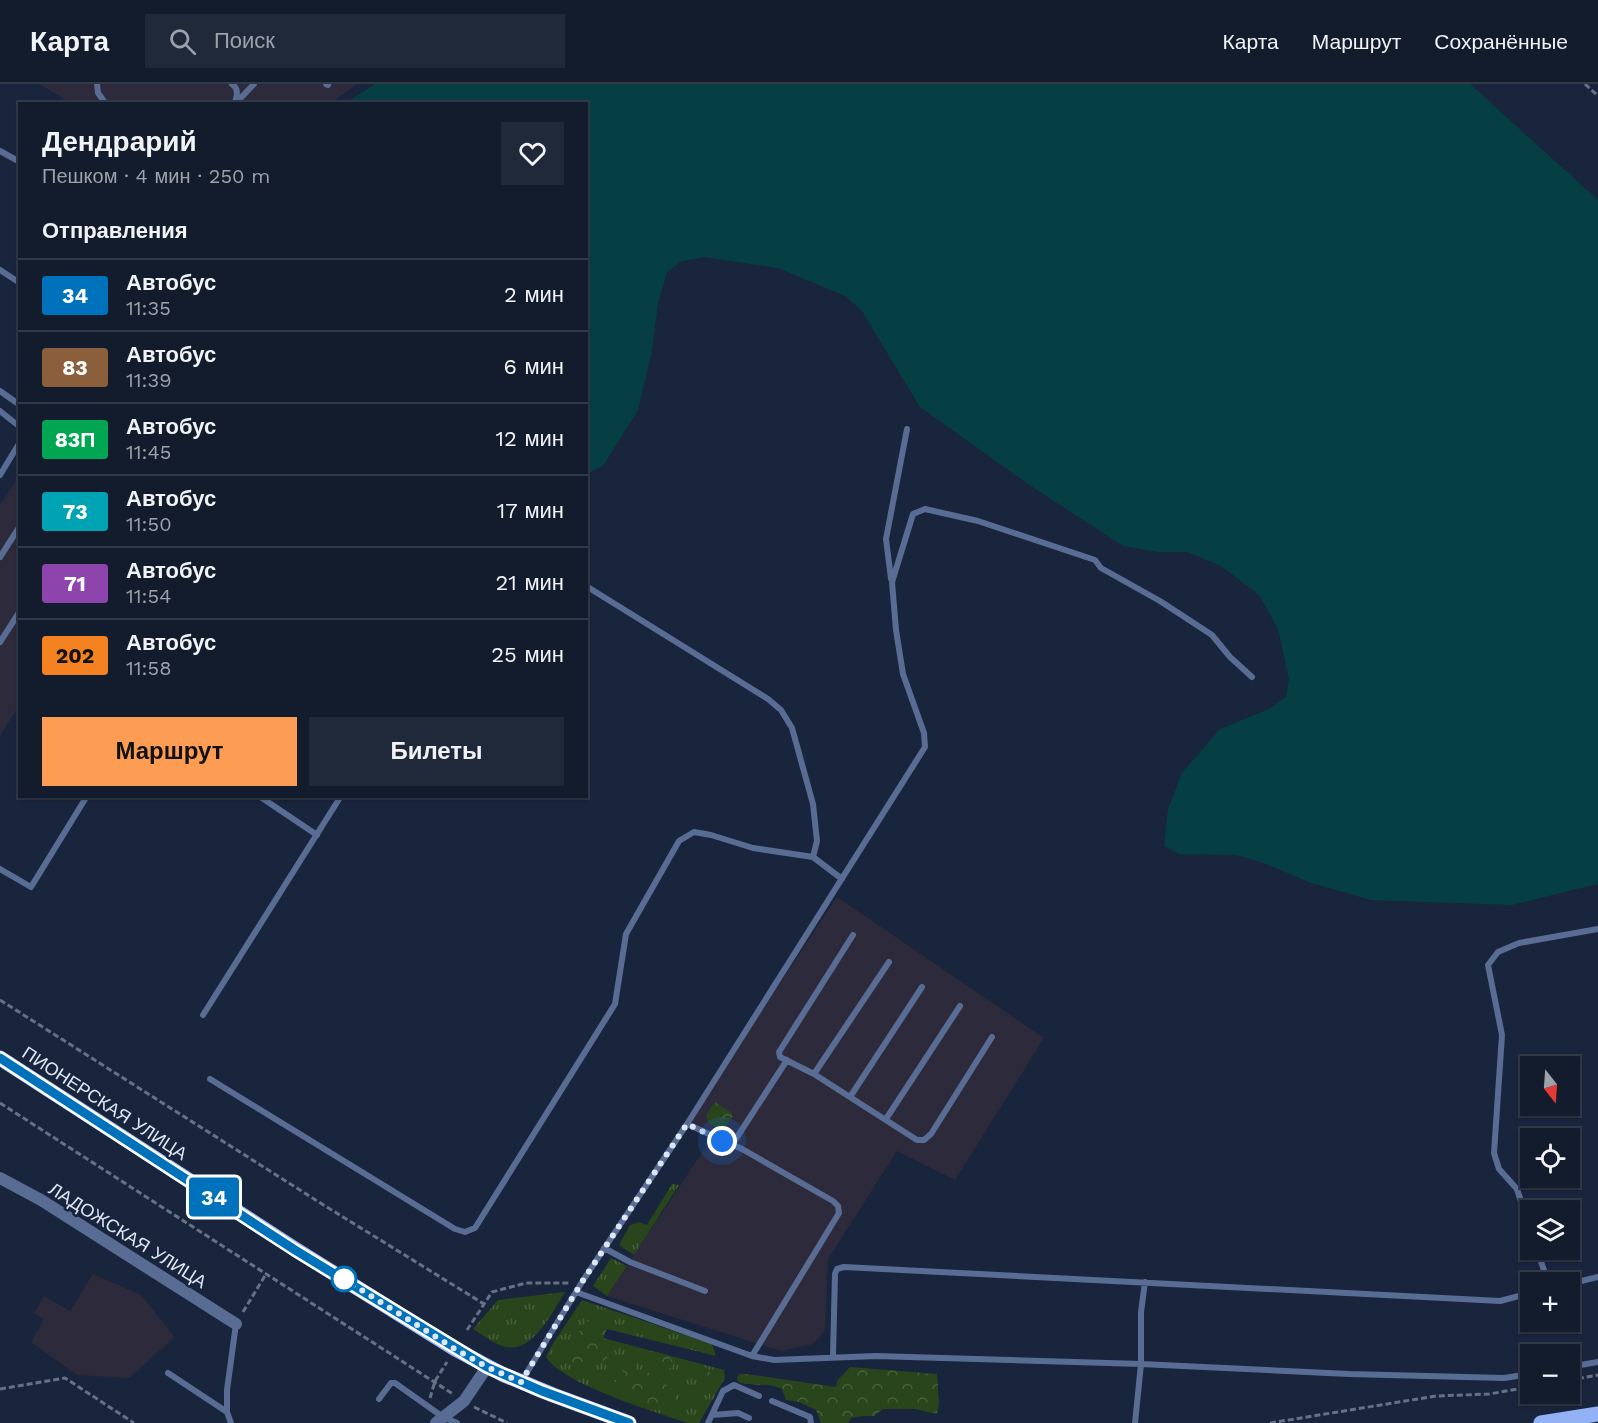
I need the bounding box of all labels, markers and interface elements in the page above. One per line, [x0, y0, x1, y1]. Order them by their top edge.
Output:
search box [145, 14, 565, 68]
text: Карта [30, 25, 109, 58]
icon: search [166, 25, 199, 58]
text: Поиск [214, 28, 275, 53]
text: Карта [1223, 29, 1279, 54]
text: Маршрут [1312, 29, 1401, 54]
text: Сохранённые [1434, 29, 1568, 54]
button: heart [501, 122, 564, 185]
text: Дендрарий [42, 125, 197, 158]
text: Пешком · 4 мин · 250 m [42, 164, 270, 188]
text: Отправления [42, 218, 188, 243]
text: Автобус [126, 270, 216, 295]
text: 2 мин [504, 282, 564, 307]
text: 34 [62, 283, 88, 308]
text: 11:35 [126, 296, 171, 320]
text: Автобус [126, 342, 216, 367]
text: 6 мин [504, 354, 564, 379]
text: 83 [62, 355, 88, 380]
text: 11:39 [126, 368, 172, 392]
text: Автобус [126, 414, 216, 439]
text: 12 мин [496, 426, 564, 451]
text: 83П [55, 427, 95, 452]
text: 11:45 [126, 440, 171, 464]
text: Автобус [126, 486, 216, 511]
text: 17 мин [497, 498, 564, 523]
text: 73 [62, 499, 88, 524]
text: 11:50 [126, 512, 172, 536]
text: Автобус [126, 558, 216, 583]
text: 21 мин [496, 570, 564, 595]
text: 71 [64, 571, 86, 596]
text: 11:54 [126, 584, 171, 608]
text: Автобус [126, 630, 216, 655]
text: 25 мин [491, 642, 564, 667]
text: 202 [56, 643, 94, 668]
text: 11:58 [126, 656, 171, 680]
button: Маршрут [42, 717, 297, 786]
button: Билеты [309, 717, 564, 786]
street label: ПИОНЕРСКАЯ УЛИЦА [19, 1042, 191, 1164]
north arrow [1520, 1056, 1580, 1116]
map controls [1520, 1056, 1580, 1404]
your location [707, 1126, 737, 1156]
button: locate [1520, 1128, 1580, 1188]
street label: ЛАДОЖСКАЯ УЛИЦА [45, 1178, 211, 1292]
line badge: 34 [187, 1178, 241, 1216]
text: 34 [201, 1185, 227, 1210]
button: layers [1520, 1200, 1580, 1260]
unlabelled marker [331, 1266, 357, 1292]
button: + [1520, 1272, 1580, 1332]
button: − [1520, 1344, 1580, 1404]

